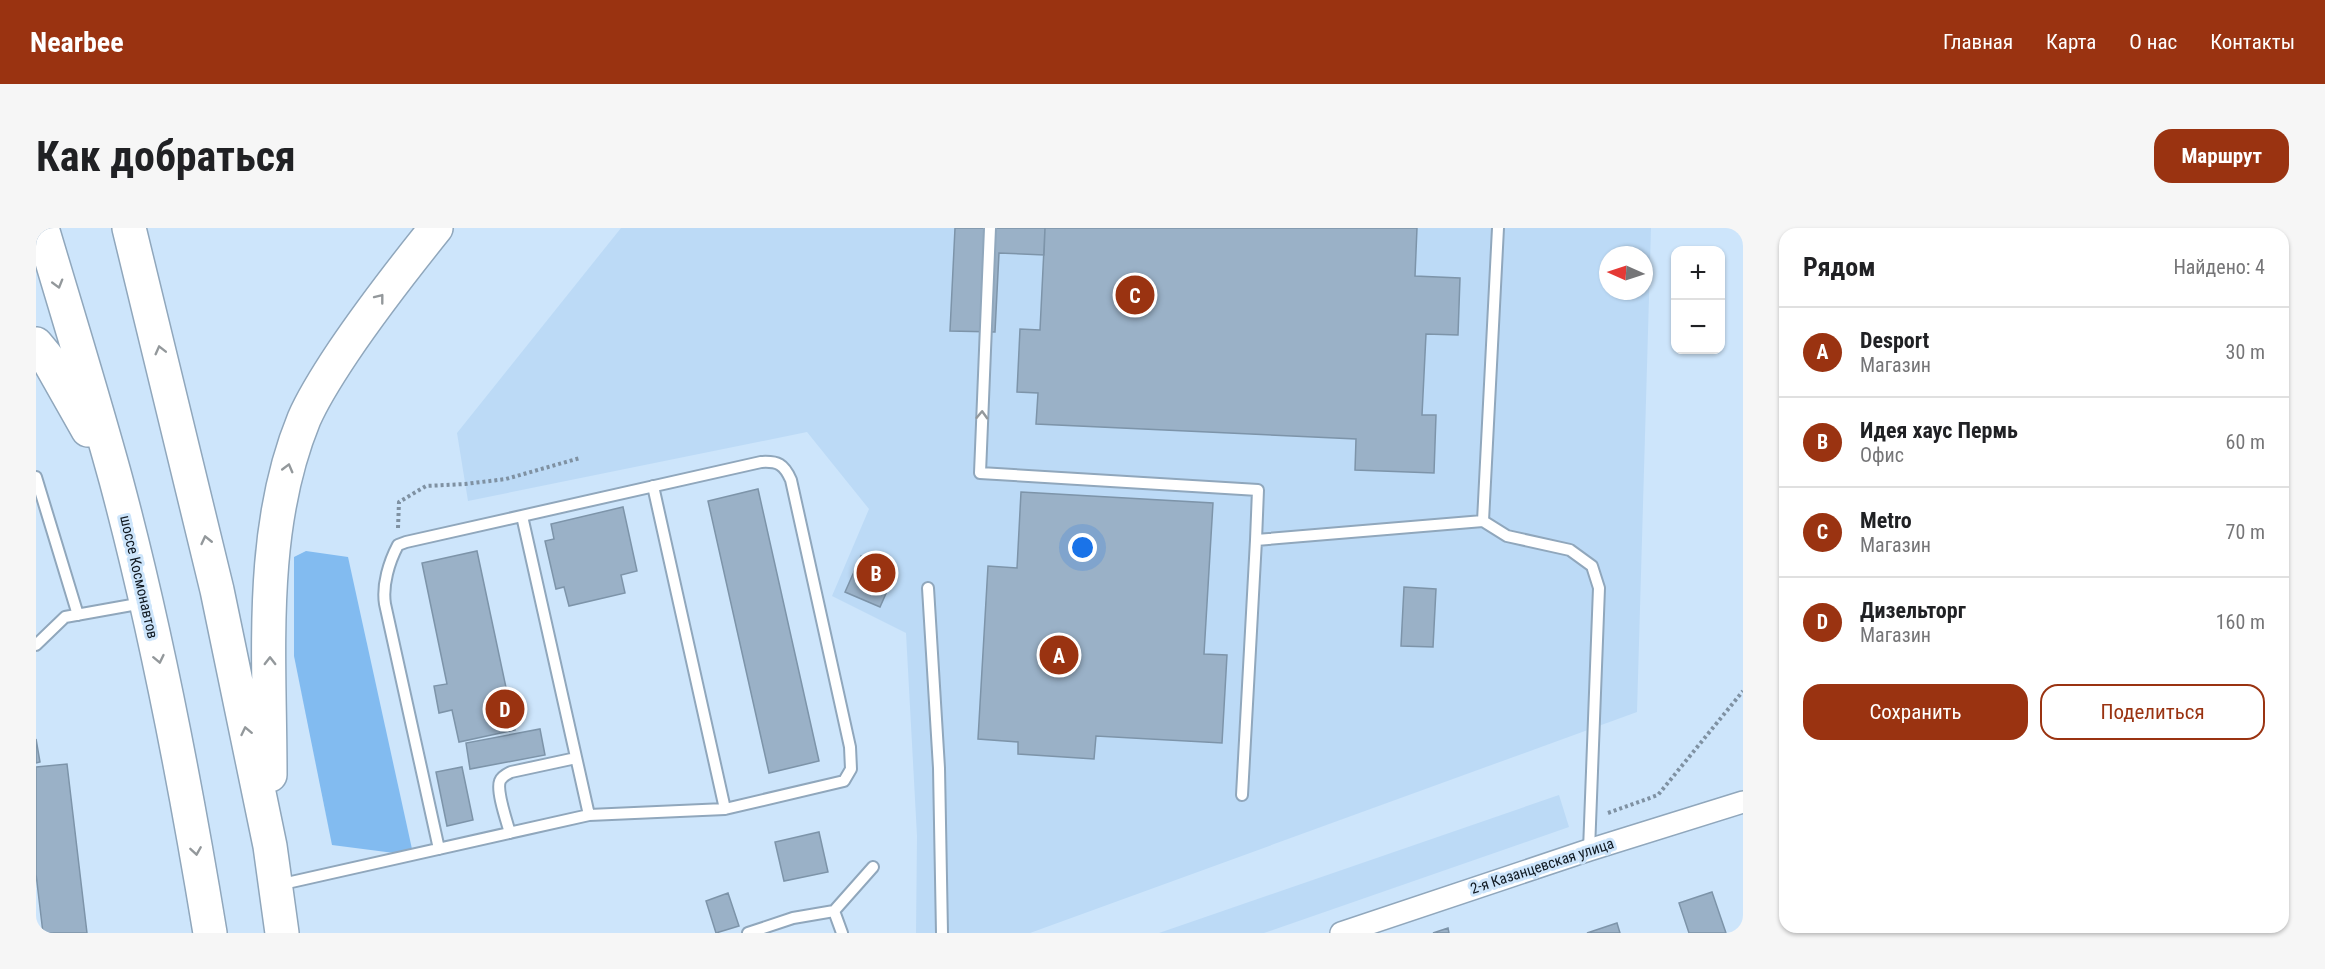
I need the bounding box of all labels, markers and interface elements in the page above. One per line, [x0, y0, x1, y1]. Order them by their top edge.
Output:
text: Nearbee [30, 26, 124, 59]
text: Главная [1943, 30, 2013, 54]
text: Карта [2046, 30, 2096, 54]
text: О нас [2129, 30, 2177, 54]
text: Контакты [2210, 30, 2295, 54]
button: Маршрут [2154, 129, 2289, 183]
text: Как добраться [36, 132, 296, 181]
north arrow [1599, 246, 1653, 300]
map controls [1671, 246, 1725, 354]
button: + [1671, 246, 1725, 300]
text: Рядом [1803, 252, 1875, 282]
text: Найдено: 4 [2173, 255, 2265, 279]
pin: C [1116, 272, 1154, 318]
one-way arrow [51, 279, 64, 289]
one-way arrow [373, 293, 384, 304]
button: − [1671, 300, 1725, 354]
text: Desport [1860, 328, 1929, 353]
text: A [1817, 340, 1828, 364]
text: 30 m [2226, 340, 2265, 364]
one-way arrow [154, 346, 167, 356]
text: Магазин [1860, 353, 1931, 377]
one-way arrow [976, 410, 989, 419]
text: Идея хаус Пермь [1860, 418, 2018, 443]
text: B [1817, 430, 1828, 454]
text: 60 m [2226, 430, 2265, 454]
text: Офис [1860, 443, 1904, 467]
one-way arrow [281, 463, 293, 474]
text: Metro [1860, 508, 1912, 533]
street label: шоссе Космонавтов [116, 514, 162, 640]
text: C [1817, 520, 1828, 544]
text: 70 m [2226, 520, 2265, 544]
your location [1068, 533, 1097, 562]
text: Магазин [1860, 533, 1931, 557]
one-way arrow [200, 535, 213, 545]
pin: B [856, 550, 896, 596]
text: Дизельторг [1860, 598, 1966, 623]
text: D [1817, 610, 1828, 634]
text: 160 m [2216, 610, 2265, 634]
text: Магазин [1860, 623, 1931, 647]
pin: A [1040, 632, 1078, 678]
one-way arrow [151, 654, 164, 664]
one-way arrow [264, 657, 276, 666]
button: Сохранить [1803, 684, 2028, 740]
button: Поделиться [2040, 684, 2265, 740]
pin: D [486, 686, 524, 732]
one-way arrow [240, 726, 253, 736]
street label: 2-я Казанцевская улица [1468, 834, 1616, 898]
one-way arrow [189, 845, 202, 855]

